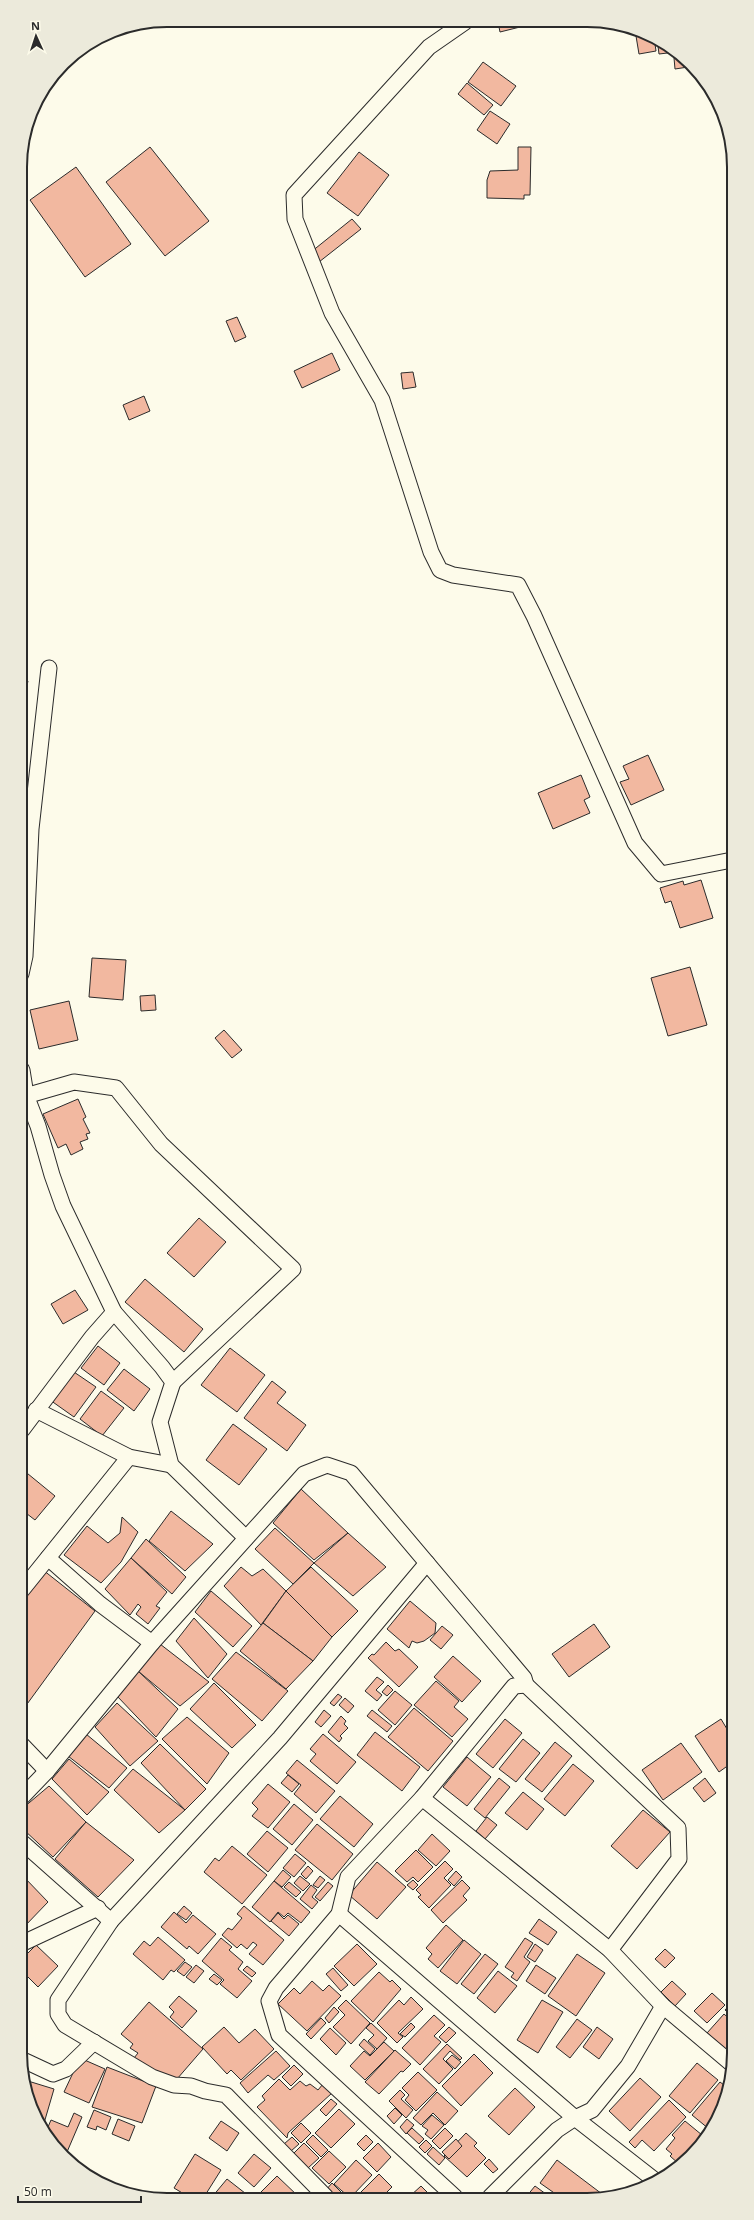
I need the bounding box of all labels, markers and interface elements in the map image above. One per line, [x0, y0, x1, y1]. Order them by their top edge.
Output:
north arrow [16, 16, 56, 56]
text: N [31, 18, 40, 33]
scale bar [18, 2178, 141, 2204]
text: 50 m [24, 2183, 52, 2200]

